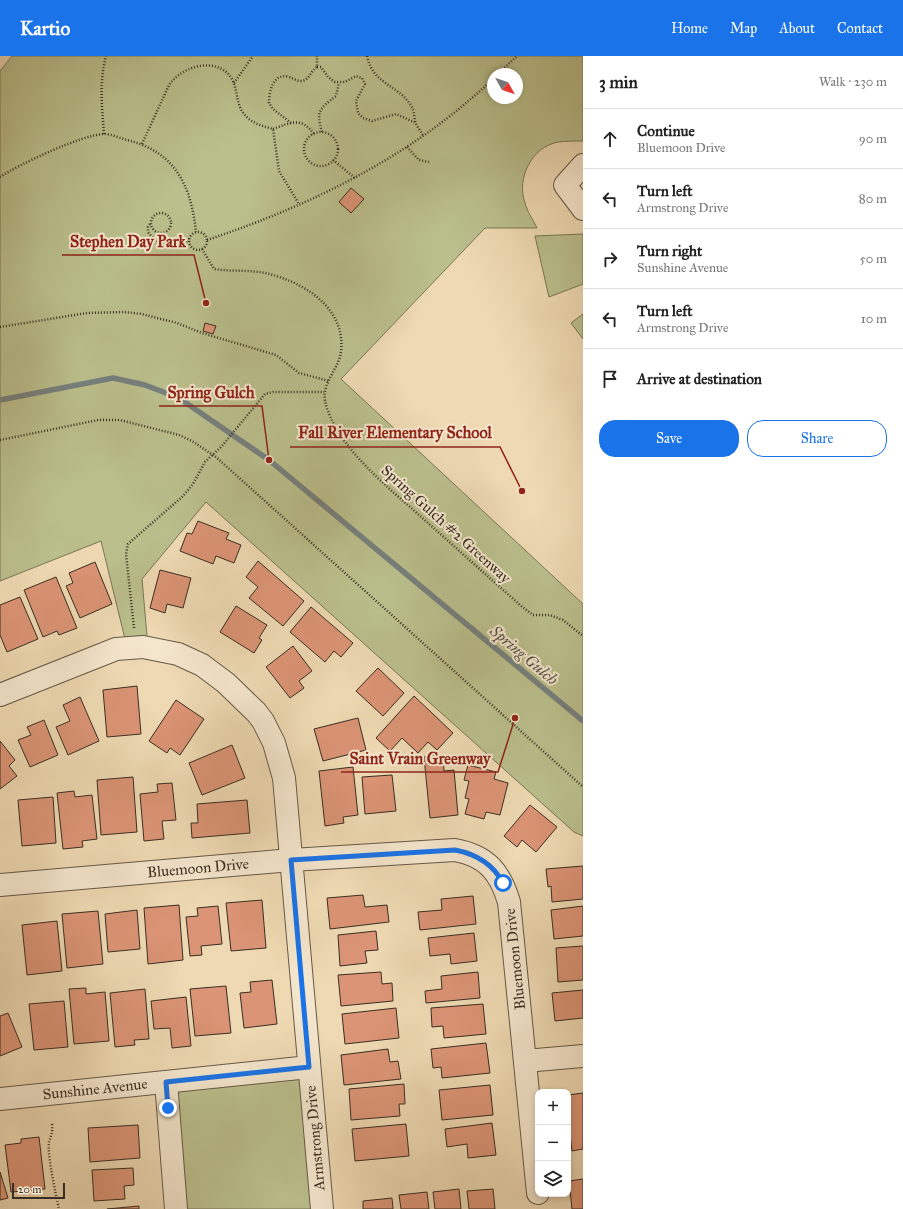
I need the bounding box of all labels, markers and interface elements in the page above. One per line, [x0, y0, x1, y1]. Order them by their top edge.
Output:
text: Kartio [20, 17, 70, 40]
text: Home [671, 20, 708, 37]
text: Map [730, 20, 757, 37]
text: About [779, 20, 815, 37]
text: Contact [837, 20, 883, 37]
north arrow [487, 68, 523, 104]
text: 3 min [599, 72, 638, 93]
text: Walk · 230 m [819, 74, 887, 90]
text: Continue [637, 122, 695, 140]
icon: ahead [599, 128, 621, 150]
text: 90 m [859, 131, 887, 147]
text: Bluemoon Drive [637, 140, 725, 156]
text: Turn left [637, 182, 693, 200]
icon: left [599, 188, 621, 210]
text: 80 m [859, 191, 887, 207]
text: Armstrong Drive [637, 200, 728, 216]
callout: Stephen Day Park [62, 227, 194, 255]
text: Stephen Day Park [70, 232, 187, 252]
text: Turn right [637, 242, 702, 260]
icon: right [599, 248, 621, 270]
text: 50 m [860, 251, 887, 267]
text: Sunshine Avenue [637, 260, 728, 276]
text: Turn left [637, 302, 693, 320]
icon: left [599, 308, 621, 330]
text: 10 m [861, 311, 887, 327]
text: Armstrong Drive [637, 320, 728, 336]
icon: arrive [599, 368, 621, 390]
text: Arrive at destination [637, 370, 762, 388]
callout: Spring Gulch [159, 378, 262, 406]
text: Spring Gulch [167, 383, 255, 403]
callout: Fall River Elementary School [290, 419, 500, 447]
button: Save [599, 420, 739, 457]
button: Share [747, 420, 887, 457]
text: Fall River Elementary School [298, 423, 493, 443]
street label: Spring Gulch #2 Greenway [378, 461, 515, 587]
water label: Spring Gulch [485, 621, 562, 690]
callout: Saint Vrain Greenway [341, 744, 498, 772]
text: Saint Vrain Greenway [349, 749, 492, 769]
street label: Bluemoon Drive [146, 855, 250, 881]
route start [494, 874, 512, 892]
street label: Bluemoon Drive [501, 907, 529, 1011]
street label: Sunshine Avenue [42, 1075, 148, 1103]
street label: Armstrong Drive [301, 1085, 329, 1192]
map controls [535, 1089, 571, 1197]
button: + [535, 1089, 571, 1125]
route end [159, 1099, 177, 1117]
button: − [535, 1125, 571, 1161]
button: layers [535, 1161, 571, 1197]
scale bar [12, 1181, 65, 1200]
text: 20 m [18, 1183, 41, 1196]

